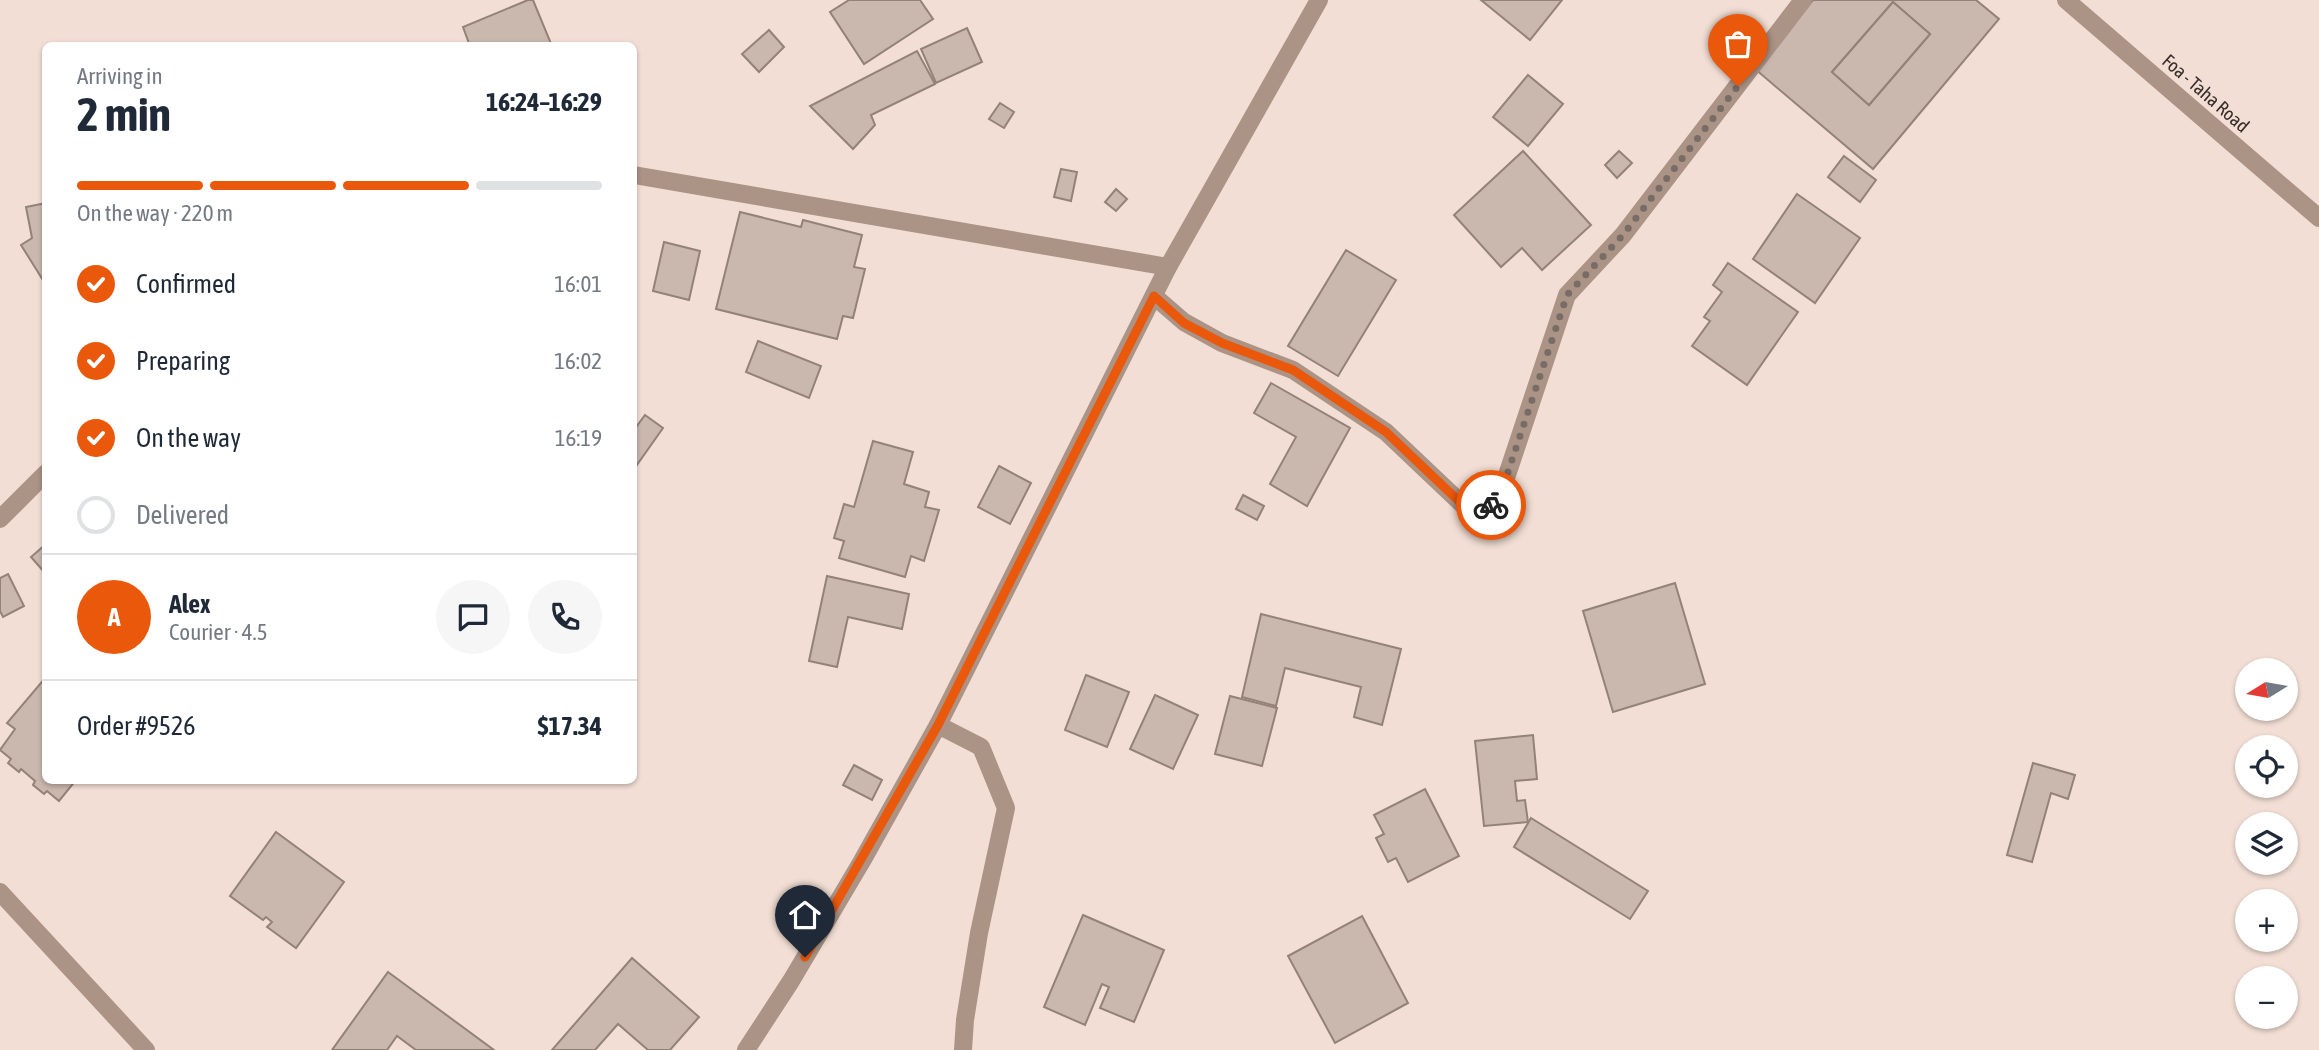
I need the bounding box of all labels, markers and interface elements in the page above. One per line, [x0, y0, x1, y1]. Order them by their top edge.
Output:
pin [1708, 14, 1768, 86]
icon: bag [1719, 25, 1757, 63]
street label: Foa - Taha Road [2158, 49, 2254, 137]
text: Arriving in [77, 63, 163, 89]
text: 16:24–16:29 [486, 87, 602, 117]
text: 2 min [77, 88, 171, 141]
text: On the way · 220 m [77, 200, 233, 226]
icon: check [77, 265, 115, 303]
text: Confirmed [136, 269, 236, 299]
text: 16:01 [554, 271, 602, 297]
icon: check [77, 342, 115, 380]
text: Preparing [136, 346, 230, 376]
text: 16:02 [554, 348, 602, 374]
icon: check [77, 419, 115, 457]
text: On the way [136, 423, 241, 453]
text: 16:19 [555, 425, 602, 451]
courier [1456, 470, 1526, 540]
icon: bike [1472, 486, 1510, 524]
text: Delivered [136, 500, 229, 530]
button: chat [436, 580, 510, 654]
button: phone [528, 580, 602, 654]
text: Alex [169, 589, 210, 619]
text: A [108, 602, 120, 632]
text: Courier · 4.5 [169, 619, 268, 645]
north arrow [2235, 658, 2298, 721]
map controls [2235, 658, 2298, 1029]
text: Order #9526 [77, 711, 196, 741]
text: $17.34 [538, 711, 602, 741]
button: locate [2235, 735, 2298, 798]
button: layers [2235, 812, 2298, 875]
pin [775, 885, 835, 957]
button: + [2235, 889, 2298, 952]
icon: home [786, 896, 824, 934]
button: − [2235, 966, 2298, 1029]

